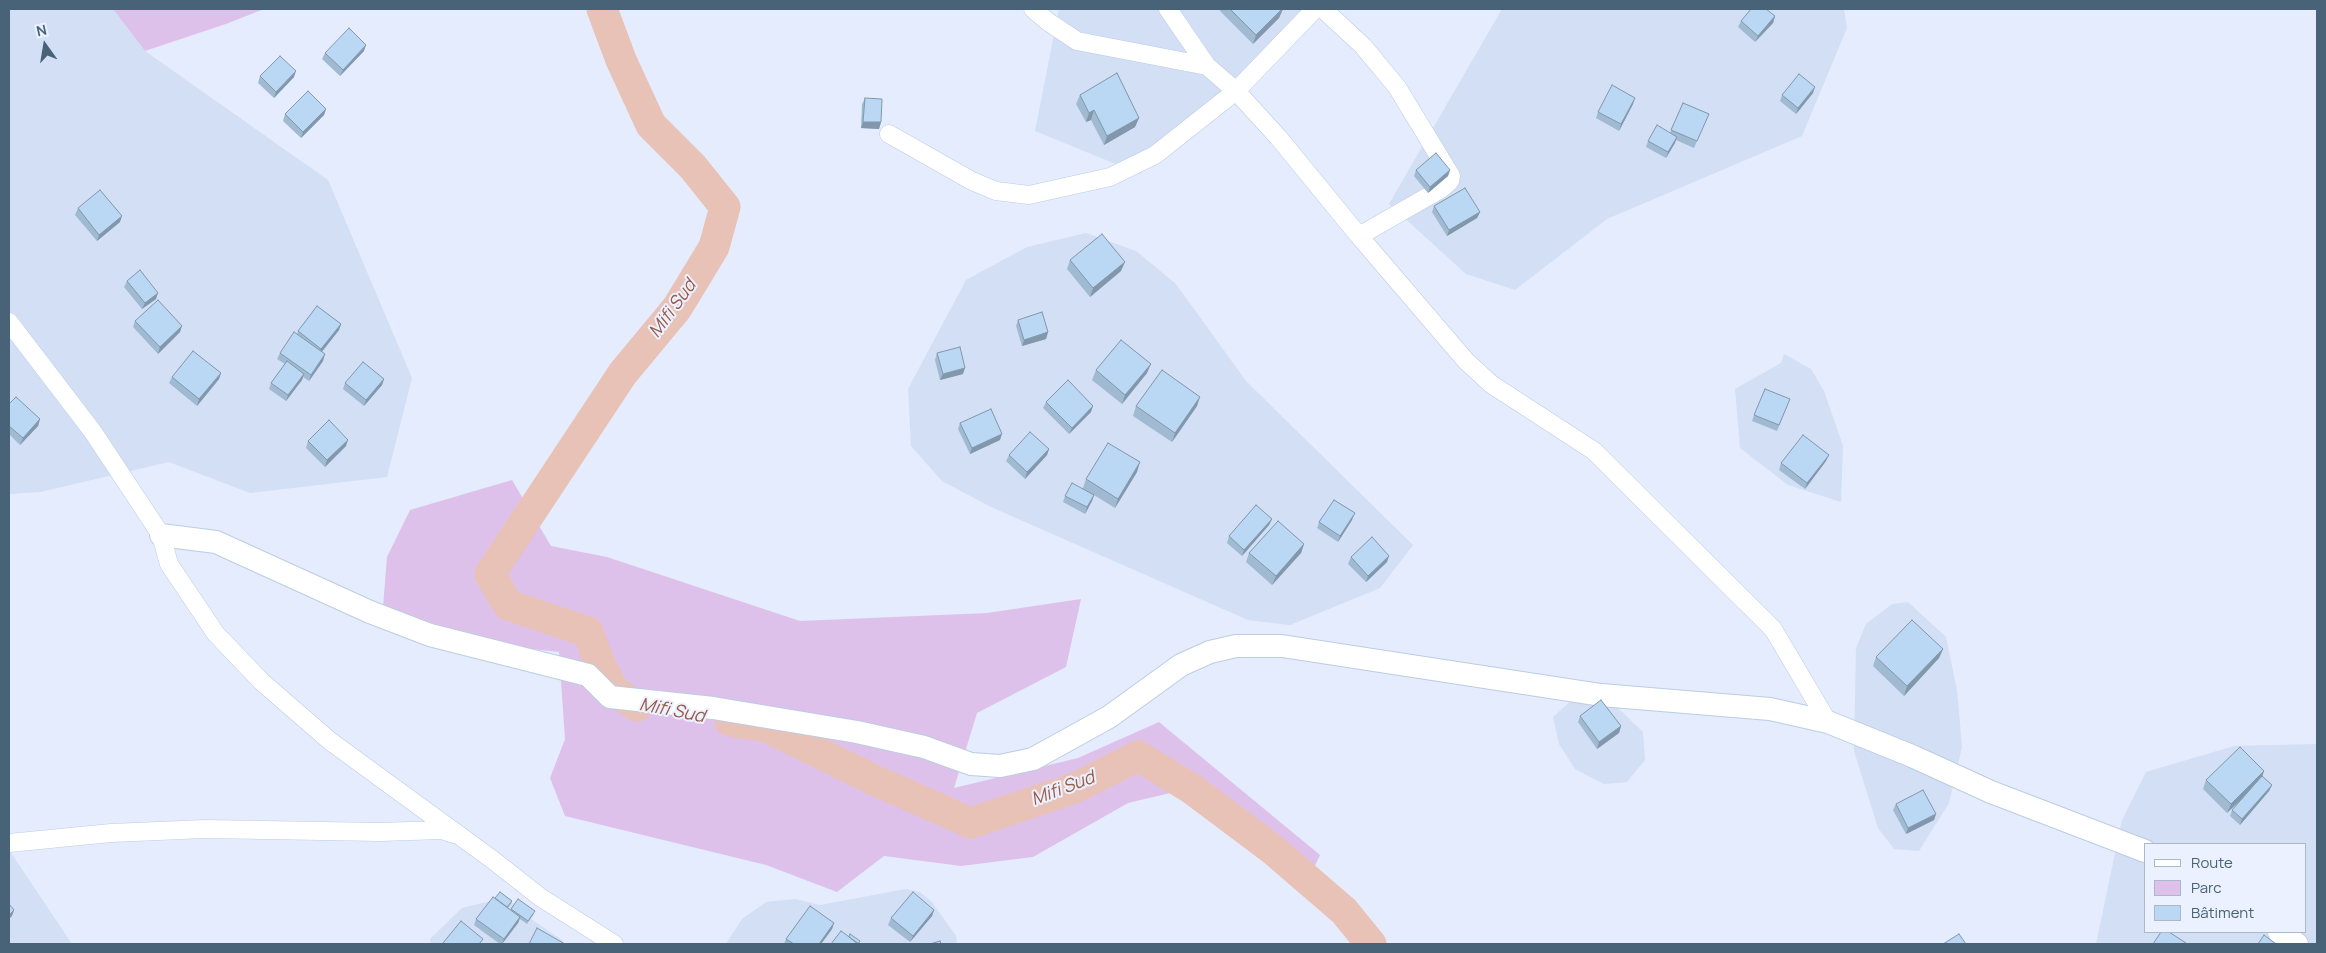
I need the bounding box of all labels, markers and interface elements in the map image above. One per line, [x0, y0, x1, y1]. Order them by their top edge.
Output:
north arrow [20, 20, 70, 70]
text: N [34, 20, 49, 40]
water label: Mifi Sud [645, 276, 701, 342]
water label: Mifi Sud [637, 694, 707, 728]
water label: Mifi Sud [1028, 767, 1098, 811]
legend [2144, 843, 2306, 933]
text: Route [2191, 852, 2233, 873]
text: Parc [2191, 877, 2222, 898]
text: Bâtiment [2191, 902, 2254, 923]

